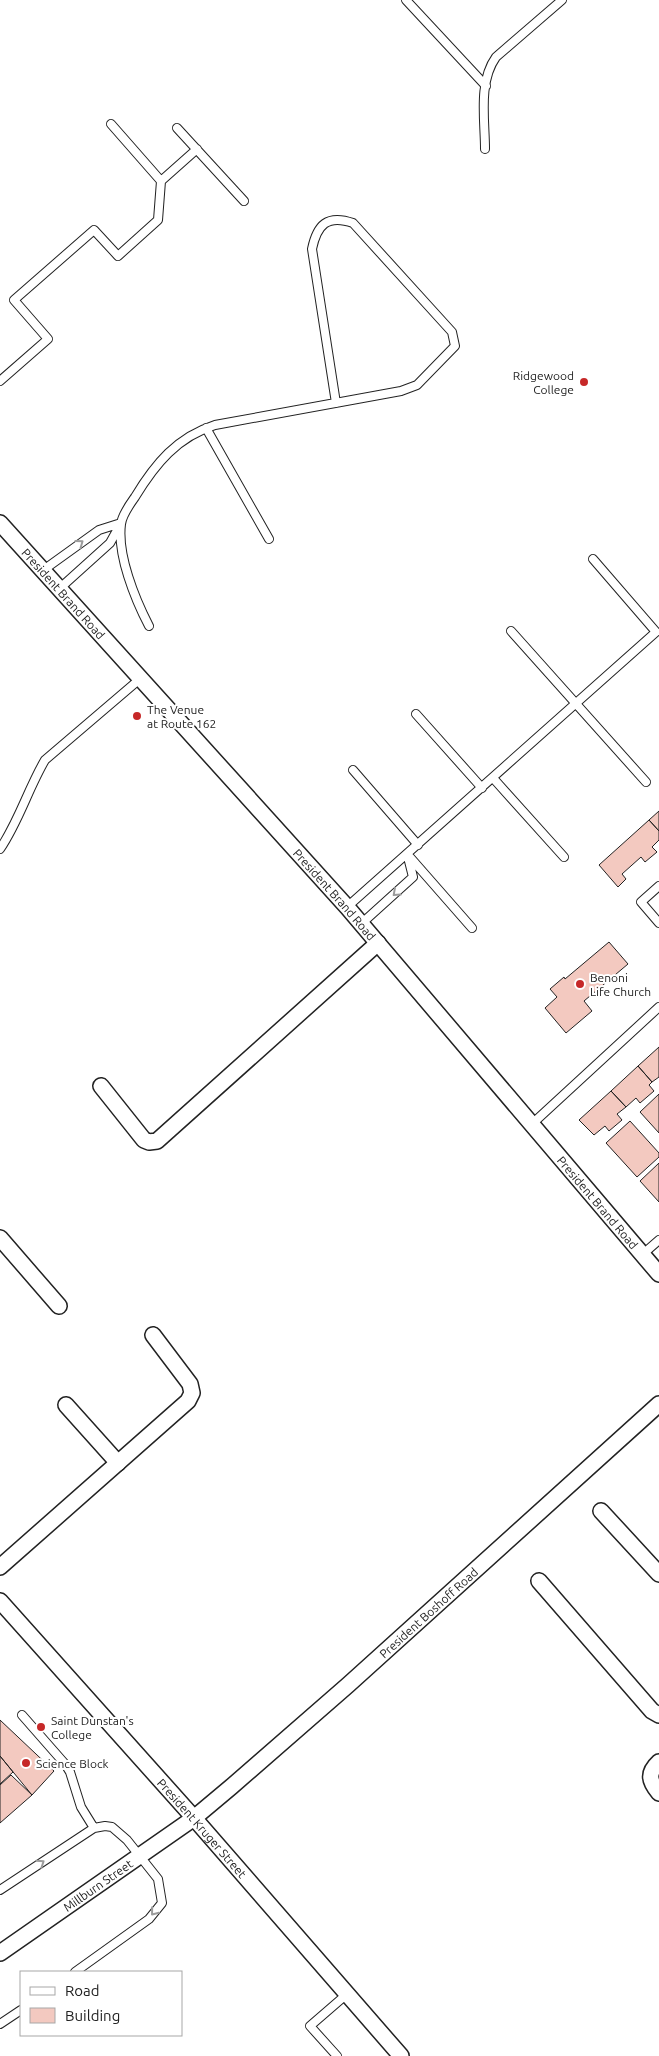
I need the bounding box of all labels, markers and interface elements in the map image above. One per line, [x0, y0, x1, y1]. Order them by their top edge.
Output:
place label: Ridgewood College [513, 369, 574, 396]
marker: Ridgewood College [578, 376, 590, 388]
one-way arrow [74, 540, 84, 549]
street label: President Brand Road [20, 546, 108, 641]
place label: The Venue at Route 162 [147, 703, 216, 730]
marker: The Venue at Route 162 [131, 710, 143, 722]
street label: President Brand Road [291, 846, 379, 942]
one-way arrow [392, 887, 401, 896]
place label: Benoni Life Church [590, 971, 651, 998]
marker: Benoni Life Church [574, 978, 586, 990]
street label: President Brand Road [555, 1153, 641, 1251]
street label: President Boshoff Road [376, 1565, 480, 1660]
place label: Saint Dunstan's College [51, 1714, 134, 1741]
marker: Saint Dunstan's College [35, 1721, 47, 1733]
marker: Science Block [20, 1757, 32, 1769]
place label: Science Block [36, 1757, 109, 1770]
street label: President Kruger Street [155, 1776, 249, 1880]
street label: Millburn Street [61, 1856, 135, 1914]
one-way arrow [35, 1860, 44, 1869]
one-way arrow [151, 1907, 160, 1916]
legend [20, 1971, 182, 2036]
text: Road [65, 1982, 100, 1999]
text: Building [65, 2007, 120, 2024]

